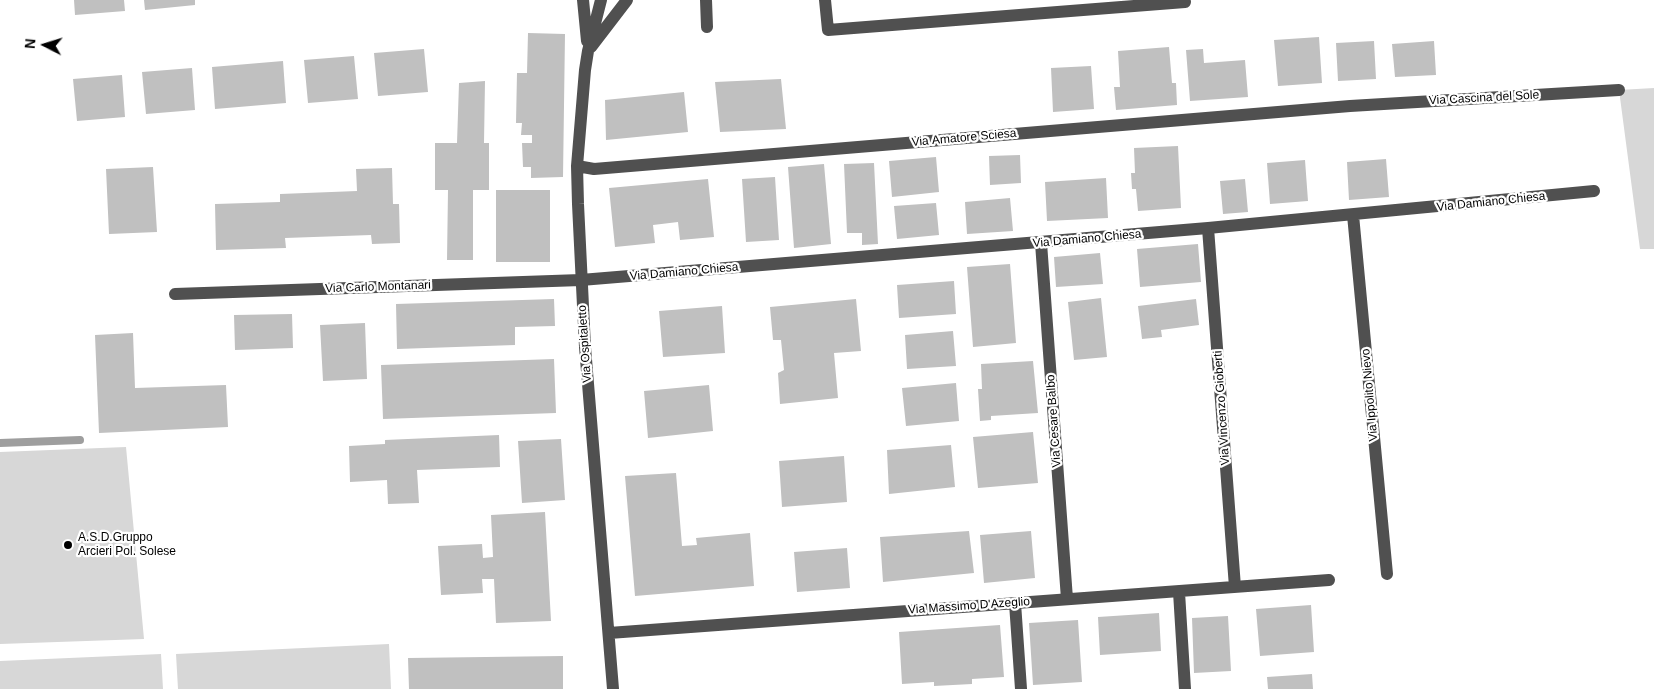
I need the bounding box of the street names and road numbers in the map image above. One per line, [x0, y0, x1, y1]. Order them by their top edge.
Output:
street label: Via Cascina del Sole [1428, 88, 1540, 108]
street label: Via Amatore Sciesa [911, 126, 1017, 150]
street label: Via Damiano Chiesa [1436, 189, 1546, 215]
street label: Via Damiano Chiesa [1032, 227, 1142, 251]
street label: Via Damiano Chiesa [629, 260, 739, 284]
street label: Via Carlo Montanari [325, 278, 431, 296]
street label: Via Ospitaletto [575, 305, 595, 383]
street label: Via Ippolito Nievo [1359, 348, 1381, 442]
street label: Via Vincenzo Gioberti [1211, 350, 1233, 466]
street label: Via Cesare Balbo [1044, 374, 1064, 468]
street label: Via Massimo D'Azeglio [908, 595, 1030, 617]

